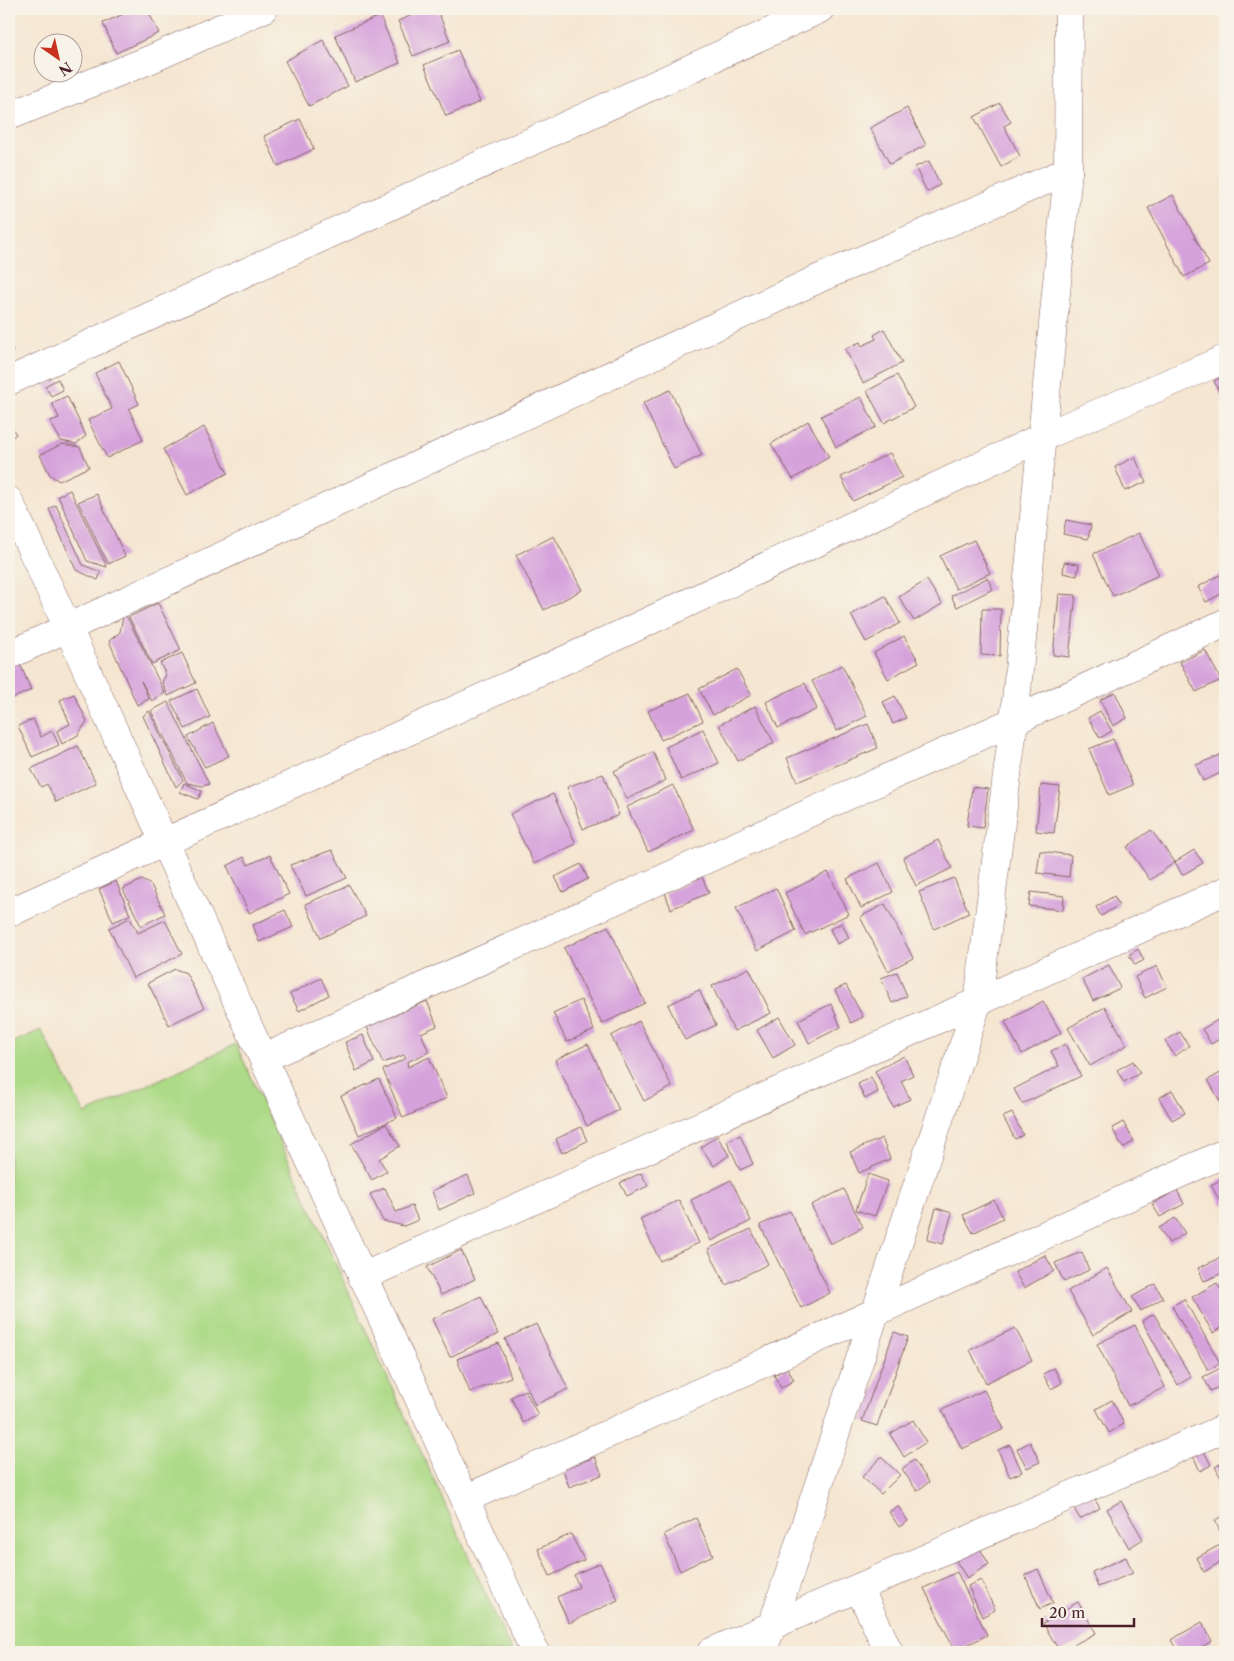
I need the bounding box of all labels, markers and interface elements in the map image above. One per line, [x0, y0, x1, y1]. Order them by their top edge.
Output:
north arrow [32, 32, 82, 82]
text: N [55, 58, 75, 80]
scale bar [1042, 1596, 1134, 1628]
text: 20 m [1049, 1603, 1085, 1622]

